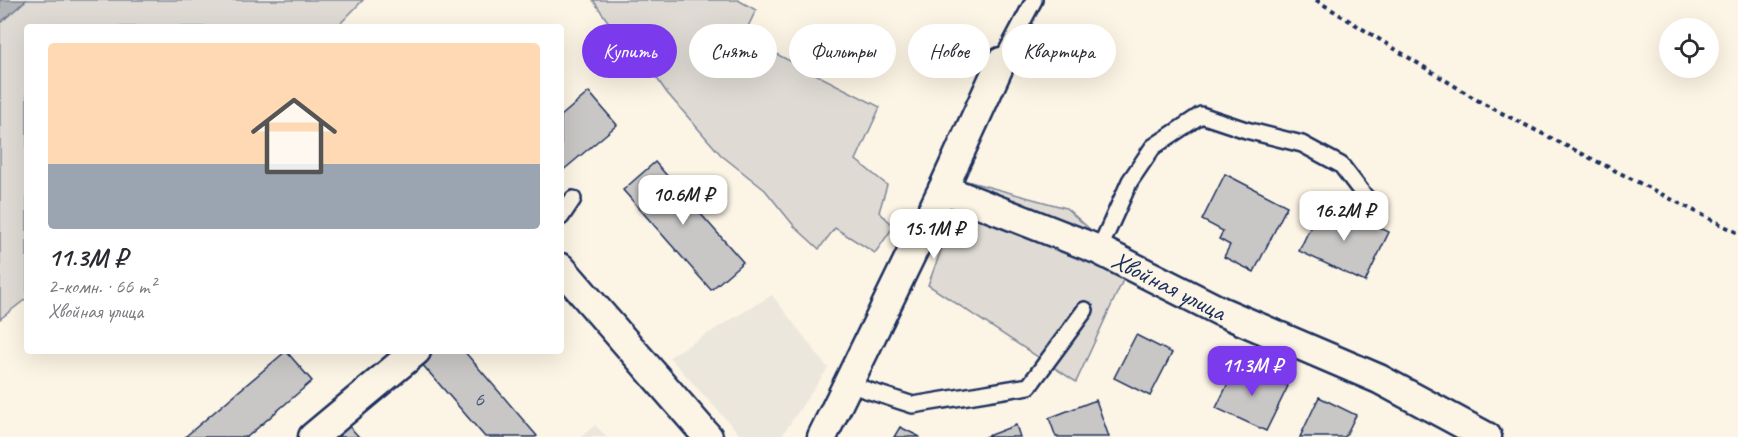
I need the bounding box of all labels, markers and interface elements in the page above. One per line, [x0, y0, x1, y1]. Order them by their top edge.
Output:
map controls [1659, 18, 1719, 78]
button: locate [1659, 18, 1719, 78]
chip: Купить [582, 24, 677, 78]
chip: Снять [689, 24, 777, 78]
chip: Фильтры [789, 24, 896, 78]
chip: Новое [908, 24, 990, 78]
chip: Квартира [1002, 24, 1116, 78]
icon: home [240, 82, 348, 190]
pin: 10.6M ₽ [628, 175, 738, 226]
text: 10.6M ₽ [652, 182, 714, 207]
pin: 16.2M ₽ [1289, 191, 1399, 242]
text: 16.2M ₽ [1313, 198, 1375, 223]
pin: 15.1M ₽ [879, 209, 989, 260]
text: 15.1M ₽ [904, 216, 964, 241]
text: 11.3M ₽ [48, 241, 127, 274]
street label: Хвойная улица [1106, 243, 1233, 329]
text: 2-комн. · 66 m² [48, 274, 156, 299]
text: Хвойная улица [48, 299, 143, 324]
pin: 11.3M ₽ [1197, 346, 1307, 397]
text: 11.3M ₽ [1222, 353, 1282, 378]
house number: 6 [474, 385, 485, 413]

